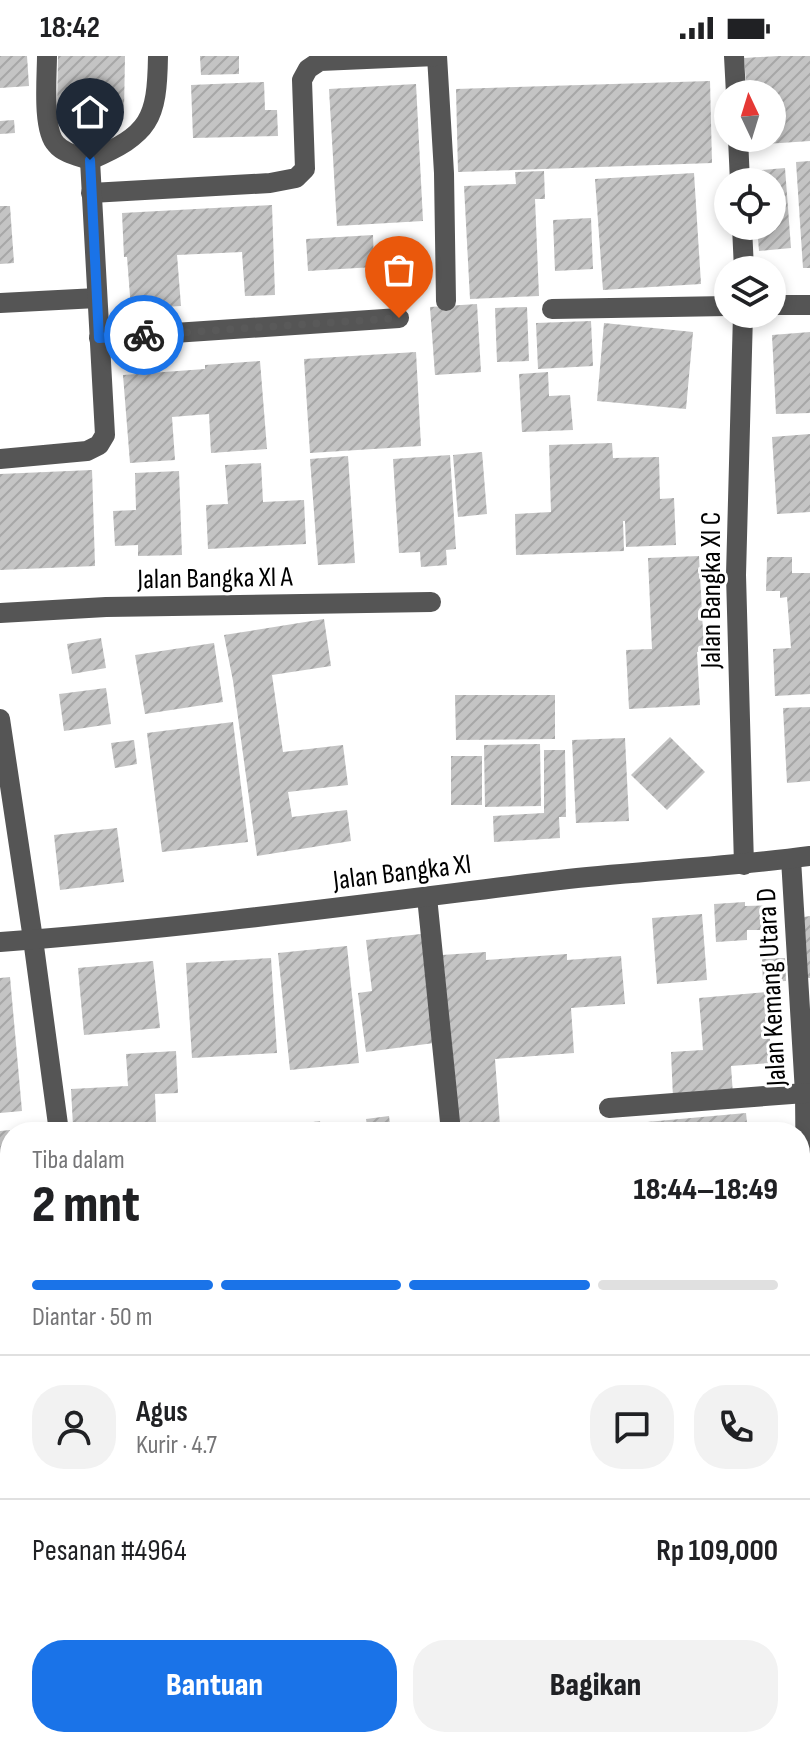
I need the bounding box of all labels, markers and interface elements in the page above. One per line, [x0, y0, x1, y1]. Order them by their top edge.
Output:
text: 18:42 [40, 10, 100, 46]
pin [56, 78, 124, 160]
north arrow [714, 80, 786, 152]
map controls [714, 80, 786, 328]
icon: home [68, 90, 112, 134]
button: locate [714, 168, 786, 240]
pin [365, 236, 433, 318]
icon: bag [377, 248, 421, 292]
button: layers [714, 256, 786, 328]
courier [104, 295, 184, 375]
icon: bike [122, 313, 166, 357]
street label: Jalan Bangka XI C [695, 512, 728, 669]
street label: Jalan Bangka XI A [136, 561, 294, 596]
street label: Jalan Bangka XI [330, 848, 473, 897]
street label: Jalan Kemang Utara D [750, 887, 793, 1088]
text: Tiba dalam [32, 1145, 125, 1176]
text: 18:44–18:49 [633, 1172, 778, 1208]
text: 2 mnt [32, 1174, 140, 1237]
text: Diantar · 50 m [32, 1302, 153, 1333]
button: person [32, 1385, 116, 1469]
button: chat [590, 1385, 674, 1469]
button: phone [694, 1385, 778, 1469]
text: Agus [136, 1394, 188, 1430]
text: Kurir · 4.7 [136, 1430, 217, 1461]
text: Pesanan #4964 [32, 1533, 187, 1569]
text: Rp 109,000 [656, 1533, 778, 1569]
button: Bantuan [32, 1640, 397, 1732]
button: Bagikan [413, 1640, 778, 1732]

